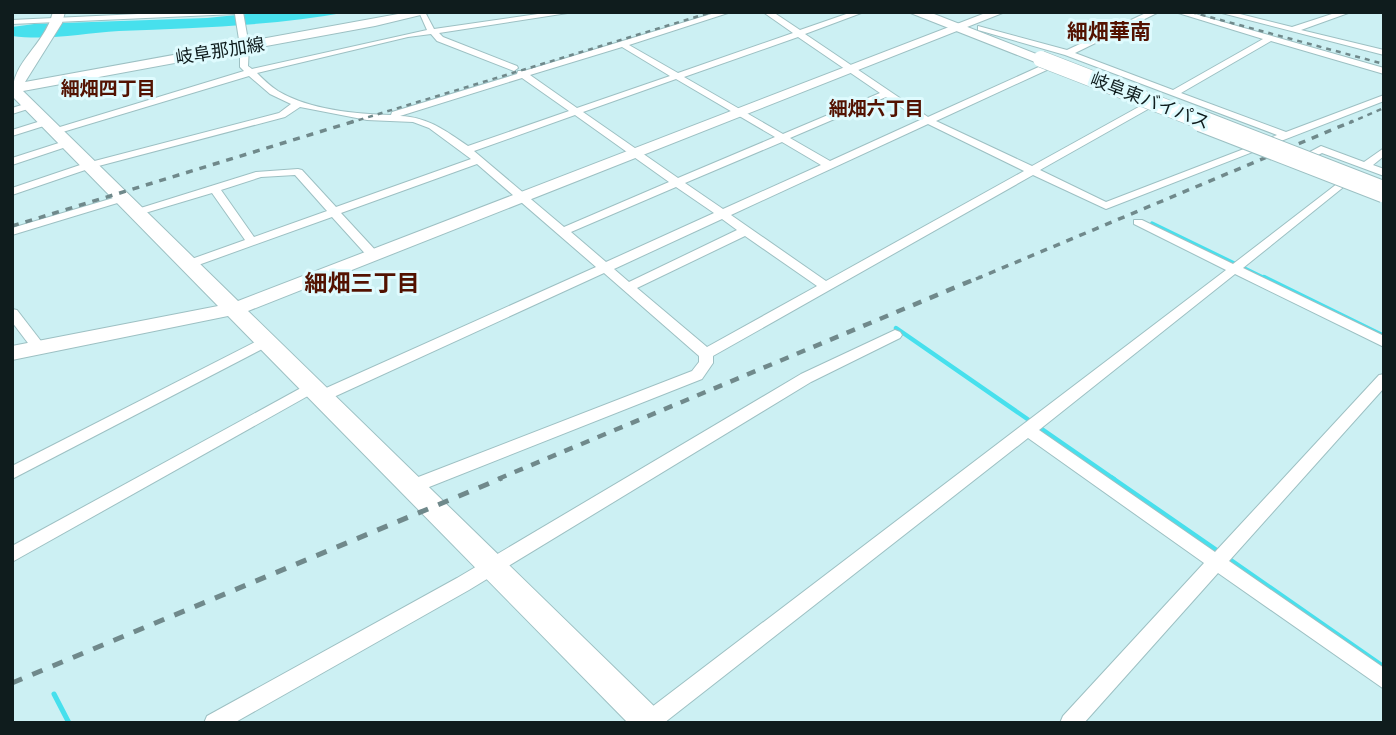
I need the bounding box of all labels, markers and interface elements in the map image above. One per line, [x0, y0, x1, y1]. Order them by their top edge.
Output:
district label: 細畑華南 [1067, 19, 1151, 45]
street label: 岐阜那加線 [174, 33, 266, 69]
street label: 岐阜東バイパス [1087, 68, 1213, 134]
district label: 細畑四丁目 [60, 77, 156, 101]
district label: 細畑六丁目 [828, 97, 924, 121]
district label: 細畑三丁目 [305, 269, 420, 298]

